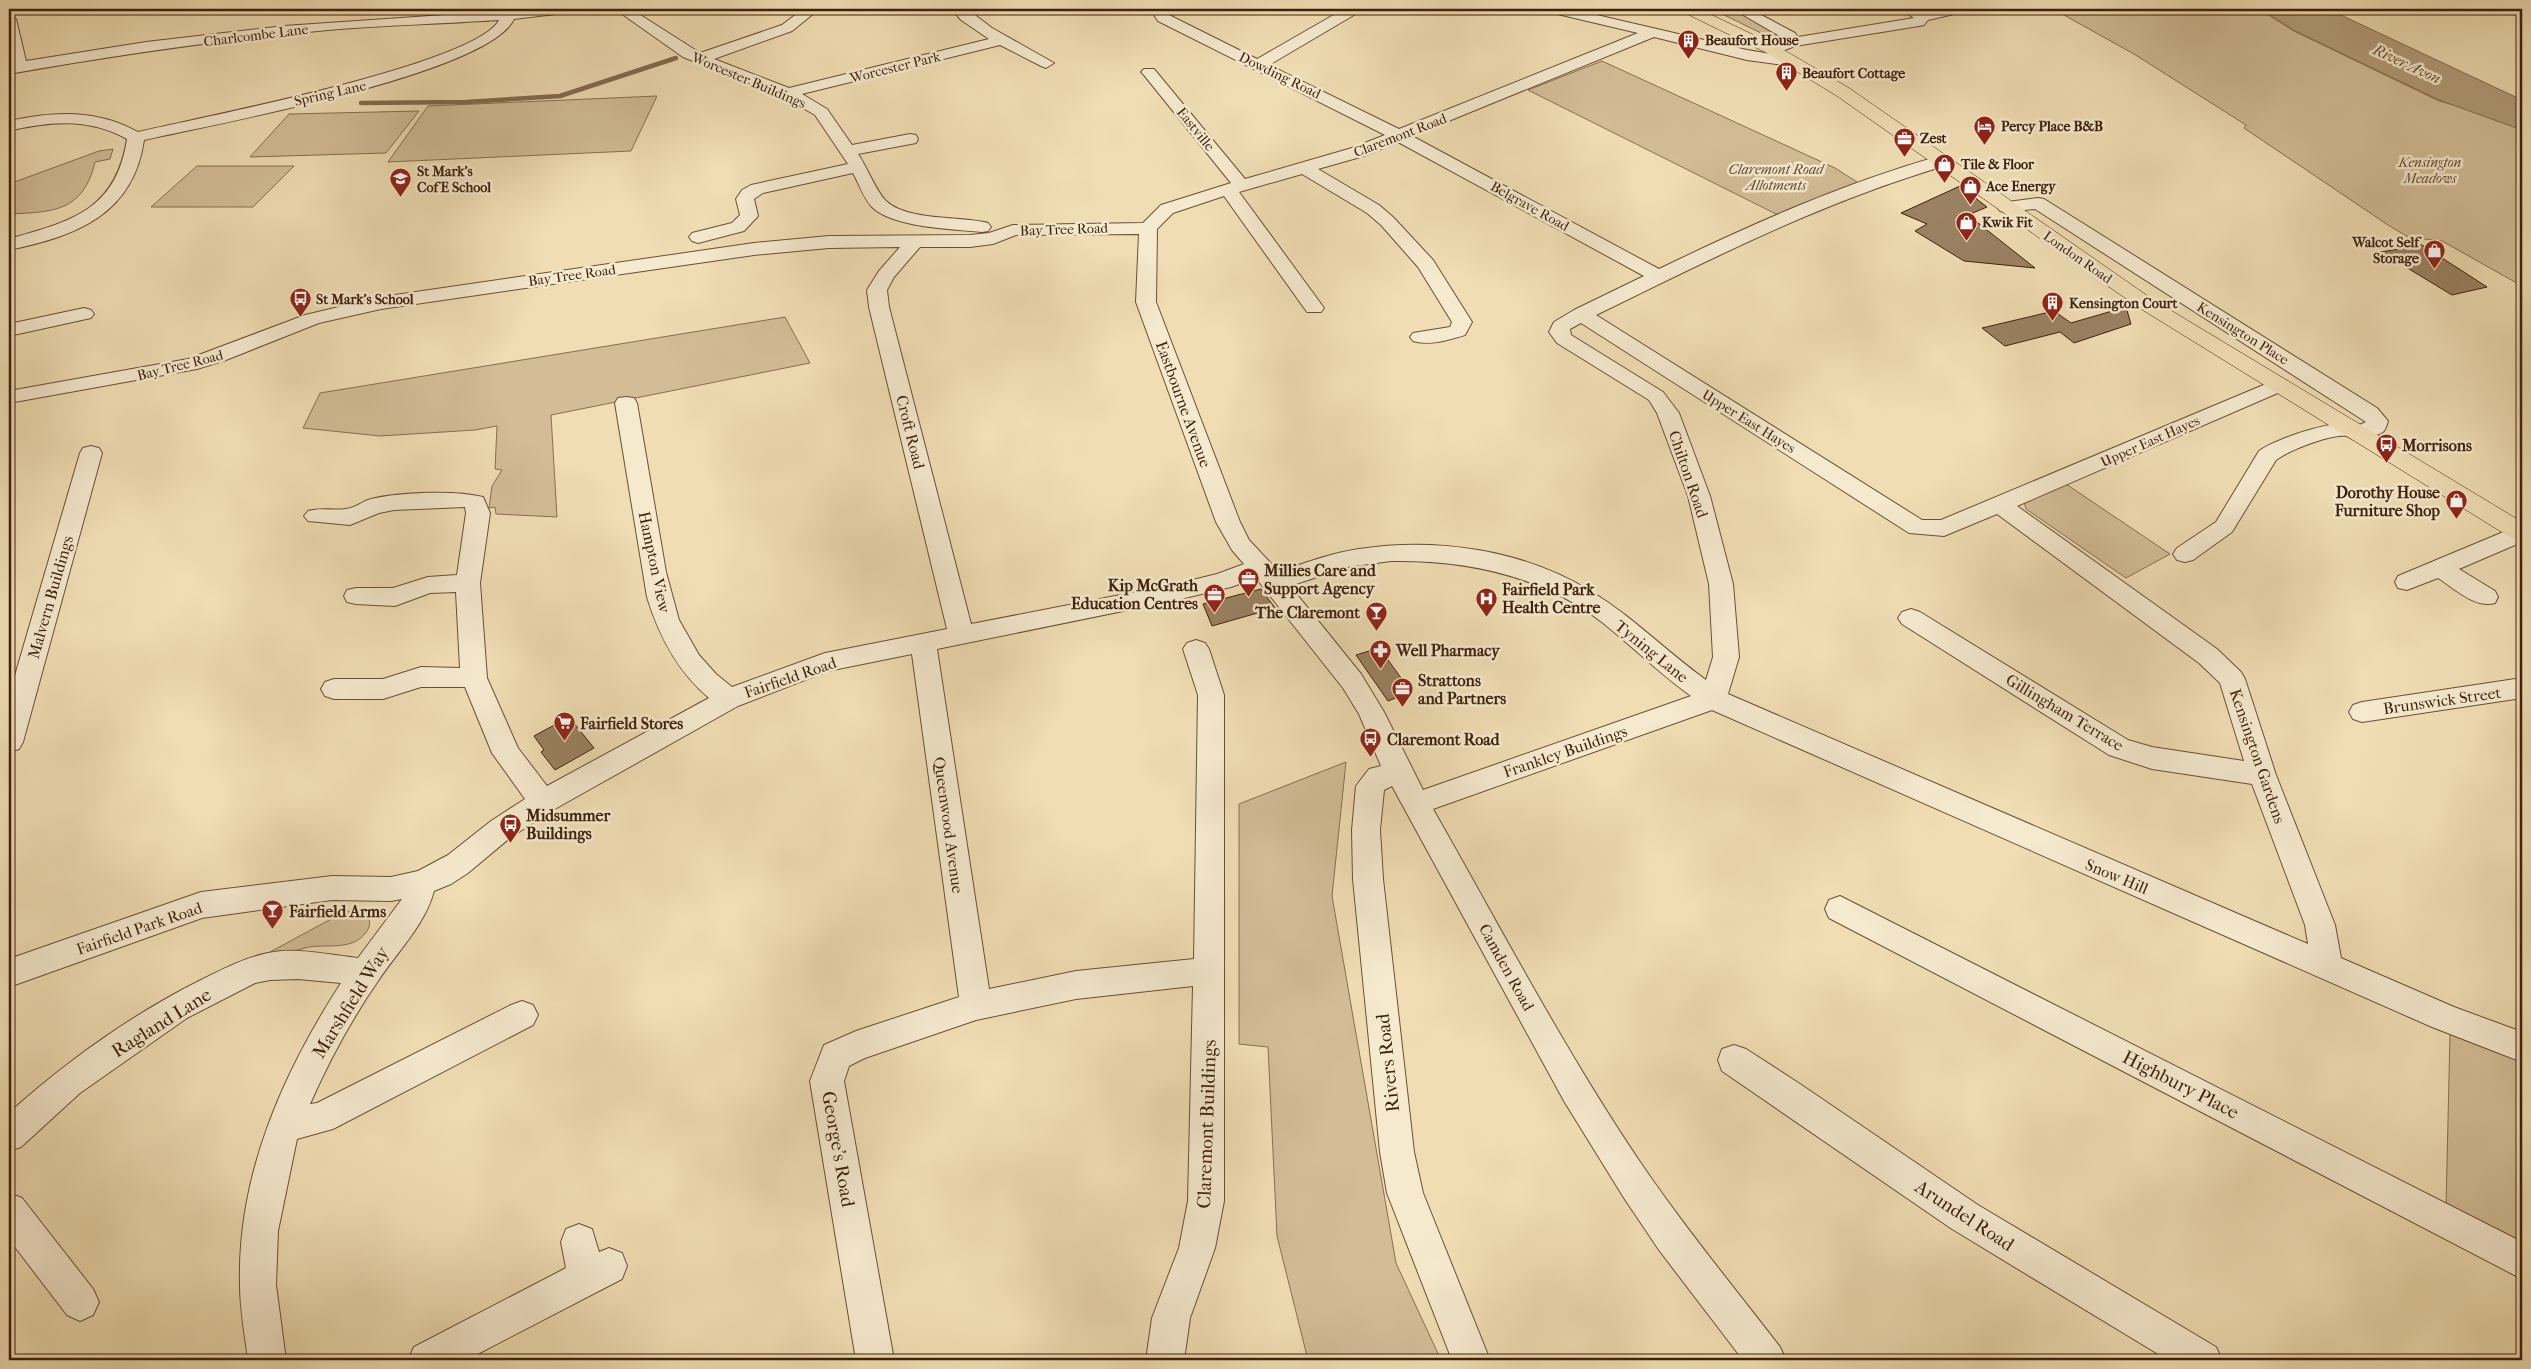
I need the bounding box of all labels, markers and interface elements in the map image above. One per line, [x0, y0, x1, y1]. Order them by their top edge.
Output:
street label: Charlcombe Lane [203, 21, 309, 50]
building icon: Beaufort House [1677, 28, 1701, 59]
place label: Beaufort House [1705, 32, 1799, 49]
water label: River Avon [2369, 40, 2444, 87]
street label: Worcester Buildings [688, 48, 808, 112]
street label: Worcester Park [847, 48, 943, 87]
street label: Dowding Road [1236, 48, 1324, 103]
building icon: Beaufort Cottage [1774, 61, 1798, 92]
place label: Beaufort Cottage [1802, 65, 1905, 82]
street label: Spring Lane [292, 77, 368, 110]
street label: Eastville [1173, 104, 1218, 155]
street label: Claremont Road [1351, 110, 1449, 161]
hotel icon: Percy Place B&B [1973, 114, 1997, 145]
place label: Percy Place B&B [2001, 118, 2103, 135]
office icon: Zest [1892, 126, 1916, 157]
place label: Zest [1920, 130, 1948, 147]
shop icon: Tile & Floor [1933, 152, 1957, 183]
park label: Kensington Meadows [2398, 154, 2462, 187]
place label: Tile & Floor [1960, 156, 2035, 173]
park label: Claremont Road Allotments [1729, 161, 1825, 194]
place label: St Mark's CofE School [417, 163, 491, 196]
school or university icon: St Mark's CofE School [389, 167, 413, 198]
shop icon: Ace Energy [1958, 174, 1982, 205]
street label: Belgrave Road [1487, 178, 1572, 235]
place label: Ace Energy [1985, 178, 2057, 195]
shop icon: Kwik Fit [1954, 210, 1978, 241]
place label: Kwik Fit [1982, 214, 2034, 231]
street label: Bay Tree Road [1020, 219, 1109, 240]
street label: London Road [2040, 227, 2116, 288]
place label: Walcot Self Storage [2351, 234, 2422, 267]
shop icon: Walcot Self Storage [2423, 238, 2447, 269]
street label: Bay Tree Road [527, 261, 617, 290]
bus stop icon: St Mark's School [288, 287, 312, 318]
place label: St Mark's School [316, 291, 414, 308]
building icon: Kensington Court [2041, 291, 2065, 322]
place label: Kensington Court [2069, 295, 2179, 312]
street label: Kensington Place [2194, 298, 2292, 369]
street label: Eastbourne Avenue [1152, 338, 1215, 470]
street label: Bay Tree Road [135, 346, 225, 384]
street label: Upper East Hayes [1699, 386, 1798, 457]
street label: Croft Road [892, 393, 929, 471]
street label: Upper East Hayes [2098, 412, 2202, 471]
street label: Chilton Road [1665, 428, 1712, 520]
bus stop icon: Morrisons [2374, 433, 2398, 464]
place label: Morrisons [2401, 436, 2472, 455]
place label: Dorothy House Furniture Shop [2334, 483, 2440, 521]
shop icon: Dorothy House Furniture Shop [2444, 489, 2468, 520]
street label: Hampton View [634, 510, 675, 616]
street label: Malvern Buildings [24, 533, 77, 661]
place label: Millies Care and Support Agency [1263, 561, 1377, 599]
office icon: Millies Care and Support Agency [1236, 567, 1260, 598]
place label: Kip McGrath Education Centres [1071, 576, 1199, 613]
place label: Fairfield Park Health Centre [1501, 580, 1601, 617]
office icon: Kip McGrath Education Centres [1202, 582, 1226, 613]
hospital icon: Fairfield Park Health Centre [1474, 586, 1498, 617]
bar icon: The Claremont [1364, 600, 1388, 631]
place label: The Claremont [1254, 603, 1360, 622]
street label: Tyning Lane [1611, 616, 1692, 687]
pharmacy icon: Well Pharmacy [1368, 638, 1392, 669]
place label: Well Pharmacy [1395, 641, 1501, 661]
street label: Fairfield Road [742, 653, 839, 702]
street label: Gillingham Terrace [2002, 670, 2127, 755]
place label: Strattons and Partners [1418, 671, 1506, 708]
office icon: Strattons and Partners [1390, 677, 1414, 708]
street label: Brunswick Street [2382, 683, 2503, 718]
street label: Kensington Gardens [2226, 686, 2289, 826]
supermarket icon: Fairfield Stores [552, 711, 576, 742]
place label: Fairfield Stores [579, 714, 683, 733]
street label: Frankley Buildings [1501, 721, 1630, 782]
bus stop icon: Claremont Road [1359, 727, 1383, 758]
place label: Claremont Road [1387, 730, 1501, 749]
street label: Queenwood Avenue [930, 756, 968, 895]
place label: Midsummer Buildings [525, 806, 611, 844]
bus stop icon: Midsummer Buildings [498, 812, 522, 843]
street label: Snow Hill [2082, 855, 2152, 898]
street label: Fairfield Park Road [74, 898, 205, 959]
bar icon: Fairfield Arms [261, 899, 285, 930]
place label: Fairfield Arms [288, 902, 386, 921]
street label: Camden Road [1475, 920, 1538, 1014]
street label: Marshfield Way [308, 942, 394, 1062]
street label: Ragland Lane [108, 984, 215, 1062]
street label: Rivers Road [1372, 1012, 1404, 1113]
street label: Claremont Buildings [1193, 1039, 1221, 1209]
street label: Highbury Place [2119, 1046, 2242, 1124]
street label: George's Road [817, 1090, 859, 1209]
street label: Arundel Road [1910, 1175, 2019, 1256]

